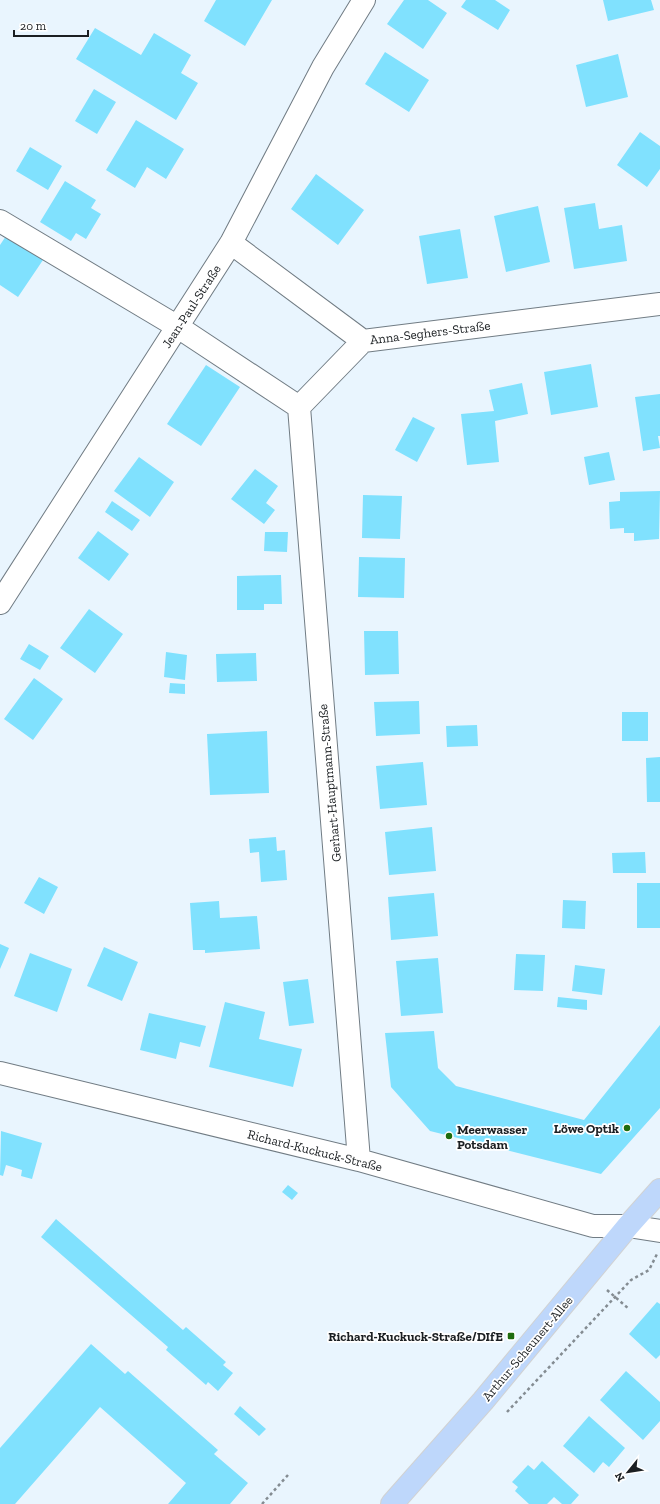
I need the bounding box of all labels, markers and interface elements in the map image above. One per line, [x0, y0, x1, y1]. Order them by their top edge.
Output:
scale bar [14, 12, 88, 38]
text: 20 m [20, 19, 47, 33]
street label: Jean-Paul-Straße [159, 262, 224, 351]
street label: Anna-Seghers-Straße [369, 318, 491, 347]
street label: Gerhart-Hauptmann-Straße [315, 703, 344, 863]
place label: Löwe Optik [554, 1121, 619, 1136]
place label: Meerwasser Potsdam [457, 1122, 527, 1152]
marker: Löwe Optik [622, 1123, 632, 1133]
street label: Richard-Kuckuck-Straße [246, 1126, 384, 1174]
marker: Meerwasser Potsdam [444, 1131, 454, 1141]
street label: Arthur-Scheunert-Allee [479, 1293, 576, 1404]
place label: Richard-Kuckuck-Straße/DIfE [328, 1329, 503, 1344]
marker: Richard-Kuckuck-Straße/DIfE [506, 1331, 516, 1341]
north arrow [608, 1452, 648, 1492]
text: N [612, 1469, 627, 1484]

